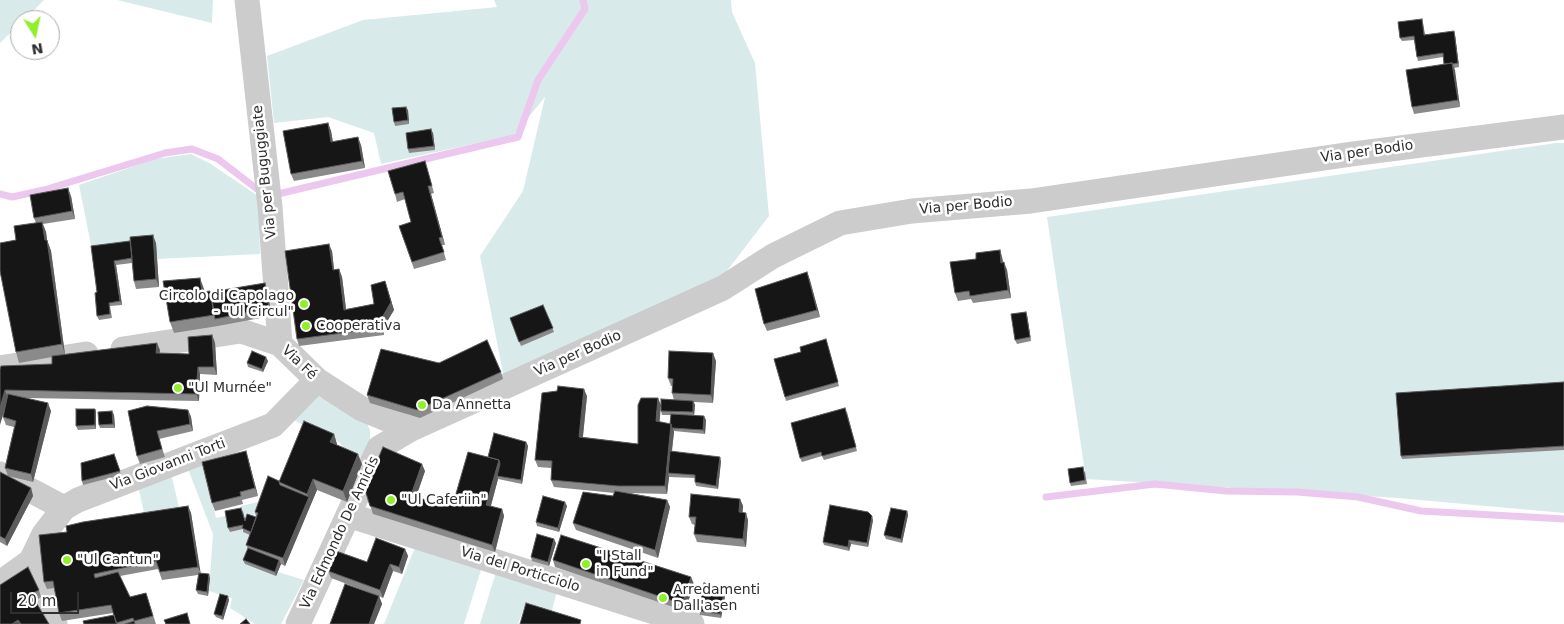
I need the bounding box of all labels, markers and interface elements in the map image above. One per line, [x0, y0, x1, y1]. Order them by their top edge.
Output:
north arrow [10, 10, 60, 60]
text: N [30, 40, 45, 58]
street label: Via per Buguggiate [250, 104, 280, 240]
street label: Via per Bodio [1320, 137, 1414, 167]
street label: Via per Bodio [919, 194, 1013, 218]
place label: Circolo di Capolago - "Ul Circul" [159, 288, 294, 321]
marker: Circolo di Capolago - "Ul Circul" [298, 298, 310, 310]
place label: Cooperativa [316, 318, 401, 334]
marker: Cooperativa [300, 320, 312, 332]
street label: Via per Bodio [532, 327, 624, 381]
street label: Via Fé [278, 343, 320, 383]
place label: "Ul Murnée" [188, 380, 272, 396]
marker: "Ul Murnée" [172, 382, 184, 394]
place label: Da Annetta [432, 397, 511, 413]
marker: Da Annetta [416, 399, 428, 411]
street label: Via Giovanni Torti [108, 435, 228, 495]
street label: Via Edmondo De Amicis [297, 454, 383, 612]
place label: "Ul Caferiin" [401, 492, 487, 508]
marker: "Ul Caferiin" [385, 494, 397, 506]
street label: Via del Porticciolo [458, 544, 582, 596]
place label: "I Stall in Fund" [596, 548, 654, 580]
place label: "Ul Cantun" [77, 552, 159, 568]
marker: "Ul Cantun" [61, 554, 73, 566]
marker: "I Stall in Fund" [580, 558, 592, 570]
scale bar [12, 582, 81, 614]
place label: Arredamenti Dall'asen [673, 582, 760, 614]
text: 20 m [18, 592, 56, 610]
marker: Arredamenti Dall'asen [657, 592, 669, 604]

